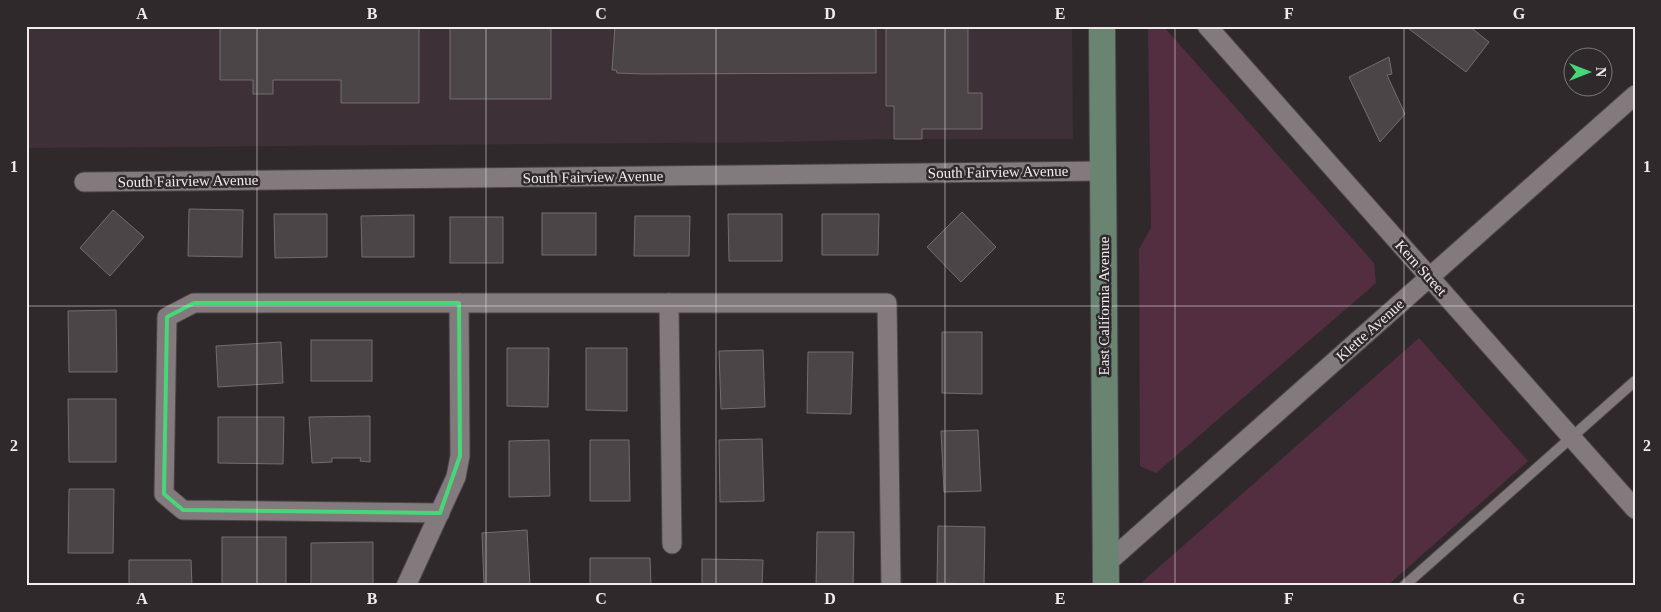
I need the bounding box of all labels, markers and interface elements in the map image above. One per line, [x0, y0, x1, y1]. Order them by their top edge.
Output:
text: A [136, 5, 148, 22]
text: B [367, 5, 378, 22]
text: C [595, 5, 607, 22]
text: D [824, 5, 836, 22]
text: E [1055, 5, 1065, 22]
text: F [1284, 5, 1294, 22]
text: G [1513, 5, 1526, 22]
north arrow [1564, 48, 1614, 98]
text: N [1593, 67, 1608, 77]
text: 1 [10, 158, 18, 175]
text: 1 [1643, 158, 1651, 175]
street label: South Fairview Avenue [928, 163, 1069, 181]
street label: South Fairview Avenue [523, 168, 664, 186]
street label: South Fairview Avenue [118, 172, 259, 190]
street label: East California Avenue [1096, 236, 1112, 375]
street label: Kern Street [1392, 237, 1450, 300]
street label: Klette Avenue [1333, 295, 1407, 364]
text: 2 [10, 437, 18, 454]
text: 2 [1643, 437, 1651, 454]
text: A [136, 590, 148, 607]
text: B [367, 590, 378, 607]
text: C [595, 590, 607, 607]
text: D [824, 590, 836, 607]
text: E [1055, 590, 1065, 607]
text: F [1284, 590, 1294, 607]
text: G [1513, 590, 1526, 607]

